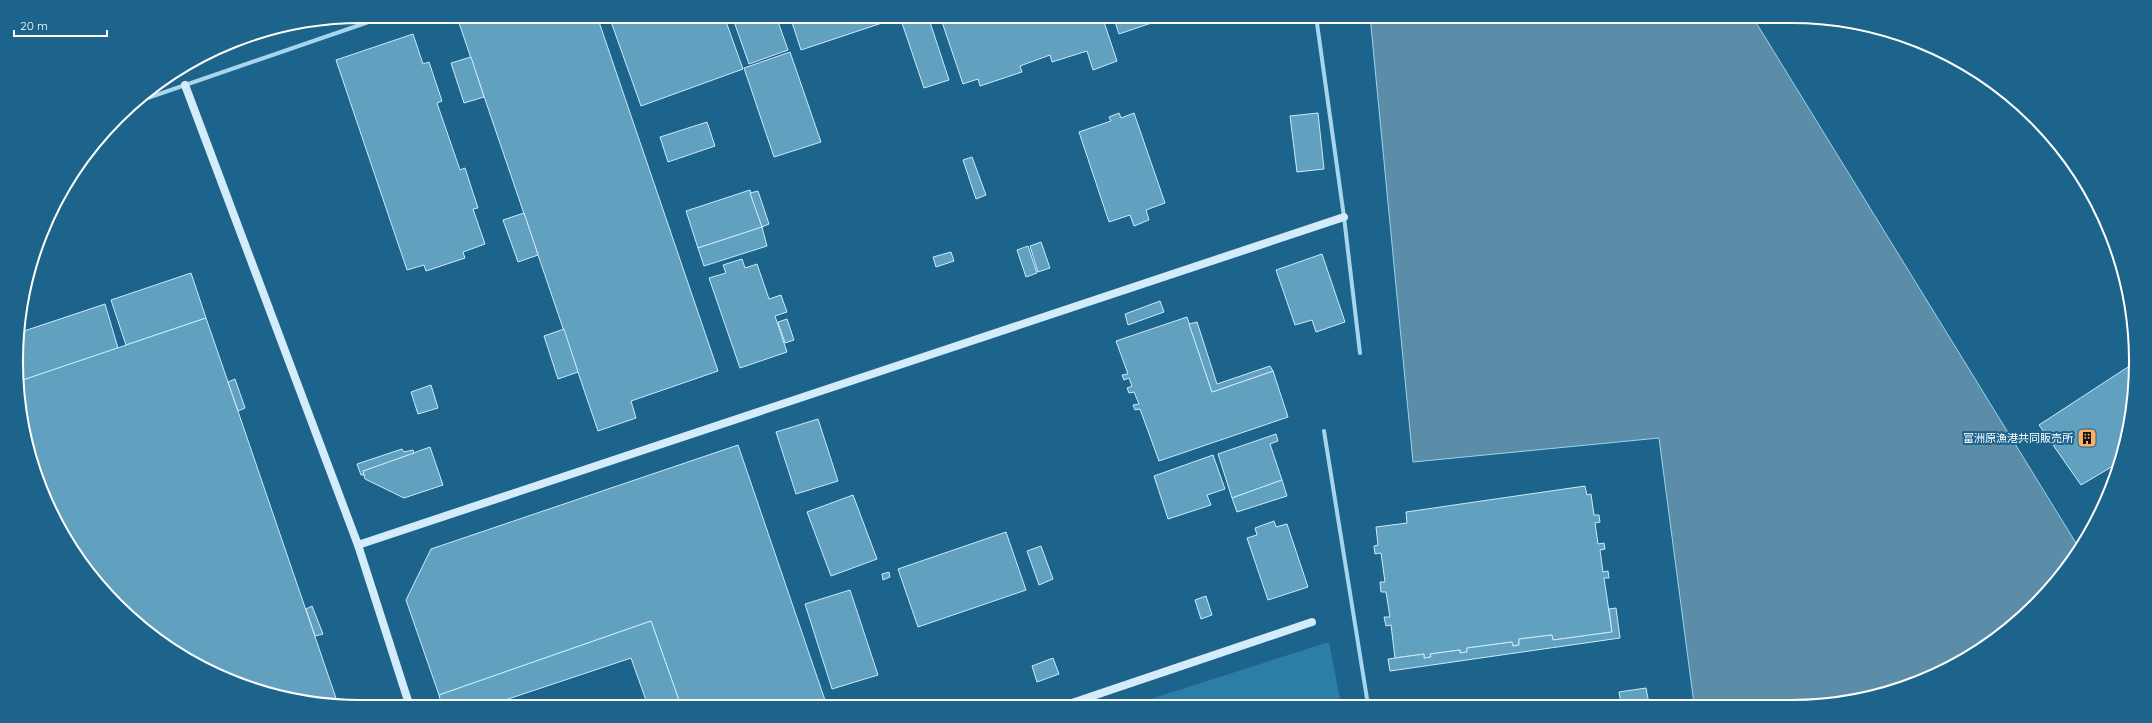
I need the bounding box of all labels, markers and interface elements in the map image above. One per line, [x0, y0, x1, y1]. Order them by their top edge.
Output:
scale bar [14, 12, 107, 38]
text: 20 m [20, 18, 48, 33]
building icon: 富洲原漁港共同販売所 [2076, 427, 2098, 449]
place label: 富洲原漁港共同販売所 [1963, 431, 2074, 445]

